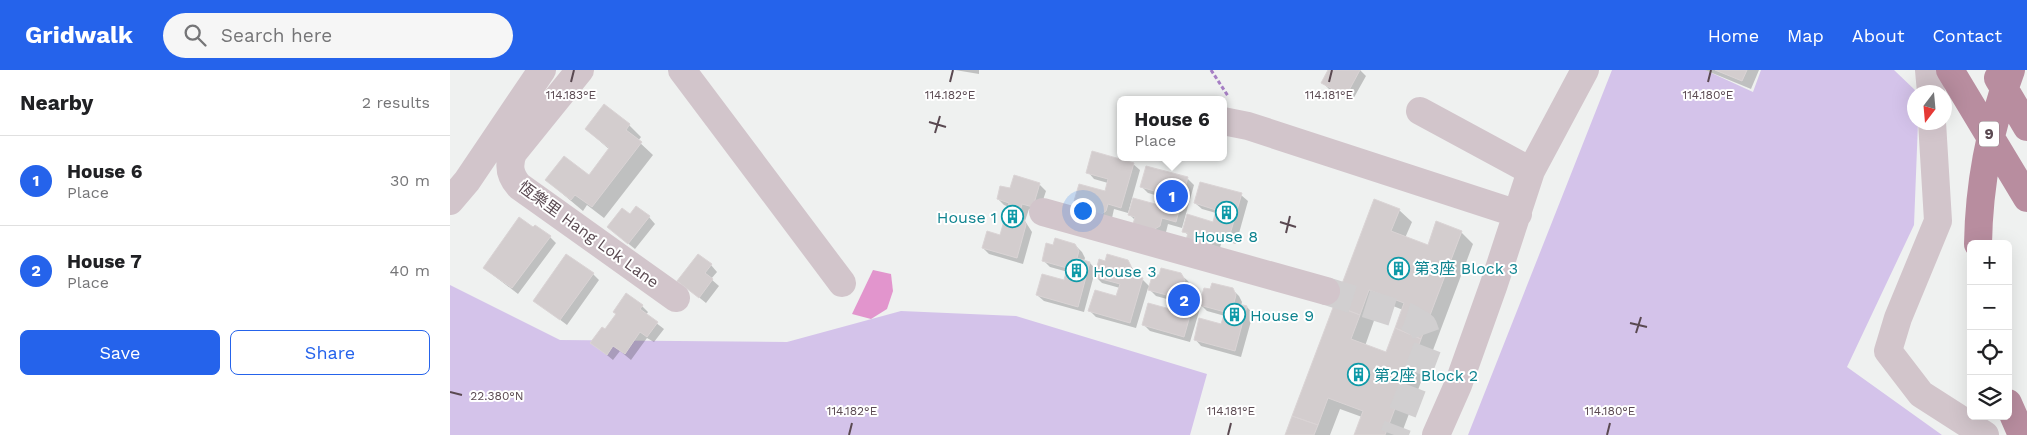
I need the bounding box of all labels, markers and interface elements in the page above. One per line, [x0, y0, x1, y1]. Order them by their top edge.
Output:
search box [163, 13, 513, 58]
text: Gridwalk [25, 21, 133, 49]
icon: search [181, 21, 209, 49]
text: Search here [221, 24, 332, 47]
text: Home [1708, 25, 1759, 46]
text: Map [1787, 25, 1824, 46]
text: About [1852, 25, 1904, 46]
text: Contact [1932, 25, 2002, 46]
north arrow [1907, 85, 1952, 130]
text: 114.183°E [546, 88, 597, 102]
text: 114.182°E [925, 88, 976, 102]
text: 114.181°E [1305, 88, 1353, 102]
text: 114.180°E [1682, 88, 1734, 102]
text: Nearby [20, 90, 93, 115]
text: 2 results [362, 93, 430, 112]
popup [1117, 96, 1227, 161]
text: House 6 [1134, 108, 1210, 131]
road number: 9 [1979, 122, 1999, 146]
text: Place [1134, 131, 1176, 150]
text: House 6 [67, 160, 142, 183]
text: 1 [33, 171, 39, 190]
text: 30 m [390, 171, 430, 190]
street label: 恆樂里 Hang Lok Lane [515, 177, 663, 292]
pin: 1 [1156, 177, 1188, 215]
text: Place [67, 183, 109, 202]
your location [1070, 198, 1096, 224]
building icon: House 8 [1214, 200, 1238, 224]
building icon: House 1 [1001, 205, 1025, 229]
place label: House 1 [937, 208, 997, 227]
place label: House 8 [1194, 227, 1258, 246]
map controls [1967, 240, 2012, 420]
button: + [1967, 240, 2012, 285]
text: House 7 [67, 250, 142, 273]
building icon: 第3座 Block 3 [1386, 256, 1410, 280]
building icon: House 3 [1065, 259, 1089, 283]
place label: 第3座 Block 3 [1414, 259, 1518, 278]
text: 2 [31, 261, 41, 280]
text: 40 m [390, 261, 430, 280]
place label: House 3 [1093, 262, 1157, 281]
text: Place [67, 273, 109, 292]
pin: 2 [1168, 281, 1200, 319]
button: − [1967, 285, 2012, 330]
building icon: House 9 [1222, 303, 1246, 327]
place label: House 9 [1250, 306, 1314, 325]
button: Save [20, 330, 220, 375]
button: Share [230, 330, 430, 375]
button: locate [1967, 330, 2012, 375]
building icon: 第2座 Block 2 [1346, 363, 1370, 387]
place label: 第2座 Block 2 [1374, 366, 1478, 385]
button: layers [1967, 375, 2012, 420]
text: 22.380°N [470, 389, 524, 403]
text: 114.182°E [827, 404, 878, 418]
text: 114.181°E [1207, 404, 1255, 418]
text: 114.180°E [1584, 404, 1636, 418]

